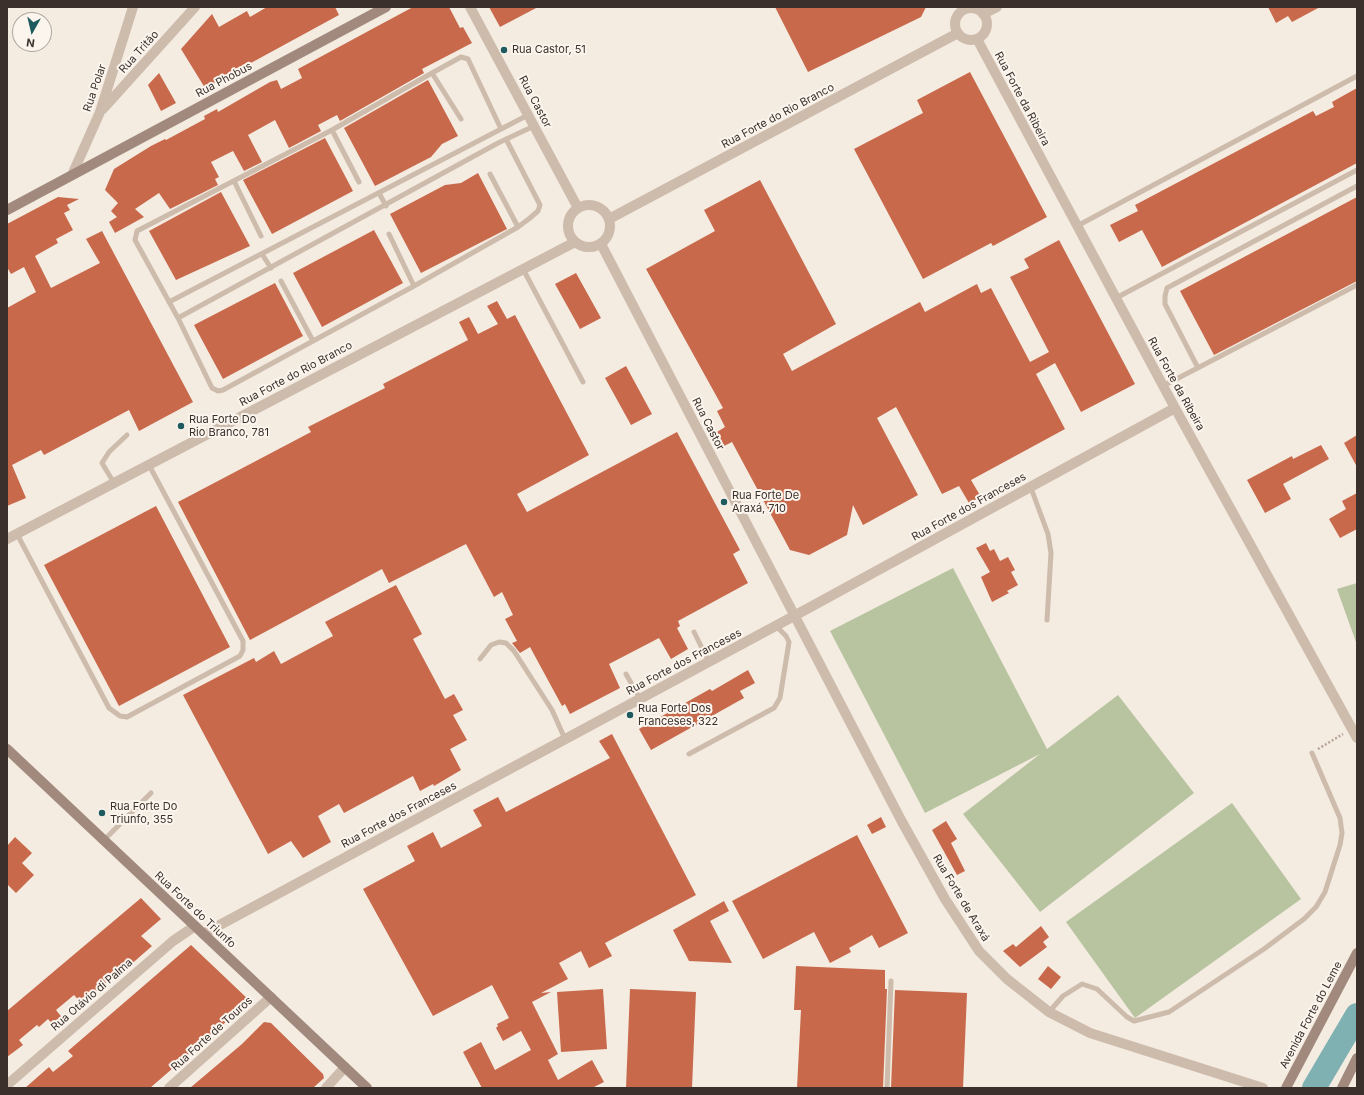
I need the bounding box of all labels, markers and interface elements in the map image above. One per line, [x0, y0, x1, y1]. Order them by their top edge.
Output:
north arrow [12, 12, 52, 52]
street label: Rua Tritão [116, 28, 162, 76]
text: N [25, 35, 36, 50]
place label: Rua Castor, 51 [512, 43, 586, 57]
marker: Rua Castor, 51 [499, 45, 509, 55]
street label: Rua Forte da Ribeira [992, 50, 1052, 148]
street label: Rua Phobus [194, 60, 254, 100]
street label: Rua Polar [81, 62, 109, 114]
street label: Rua Castor [516, 74, 554, 130]
street label: Rua Forte do Rio Branco [719, 81, 837, 151]
street label: Rua Forte da Ribeira [1145, 335, 1207, 433]
street label: Rua Forte do Rio Branco [237, 339, 355, 409]
street label: Rua Castor [689, 396, 727, 452]
place label: Rua Forte Do Rio Branco, 781 [189, 413, 269, 439]
marker: Rua Forte Do Rio Branco, 781 [176, 421, 186, 431]
street label: Rua Forte dos Franceses [909, 470, 1029, 544]
place label: Rua Forte De Araxá, 710 [732, 489, 799, 515]
marker: Rua Forte De Araxá, 710 [719, 497, 729, 507]
street label: Rua Forte dos Franceses [624, 626, 744, 698]
place label: Rua Forte Dos Franceses, 322 [638, 702, 718, 728]
marker: Rua Forte Dos Franceses, 322 [625, 710, 635, 720]
street label: Rua Forte dos Franceses [339, 779, 459, 851]
place label: Rua Forte Do Triunfo, 355 [110, 800, 177, 826]
marker: Rua Forte Do Triunfo, 355 [97, 808, 107, 818]
street label: Rua Forte de Araxá [930, 852, 992, 944]
street label: Rua Forte do Triunfo [152, 869, 238, 951]
street label: Rua Otávio di Palma [49, 956, 135, 1034]
street label: Avenida Forte do Leme [1277, 959, 1345, 1071]
street label: Rua Forte de Touros [169, 994, 255, 1074]

